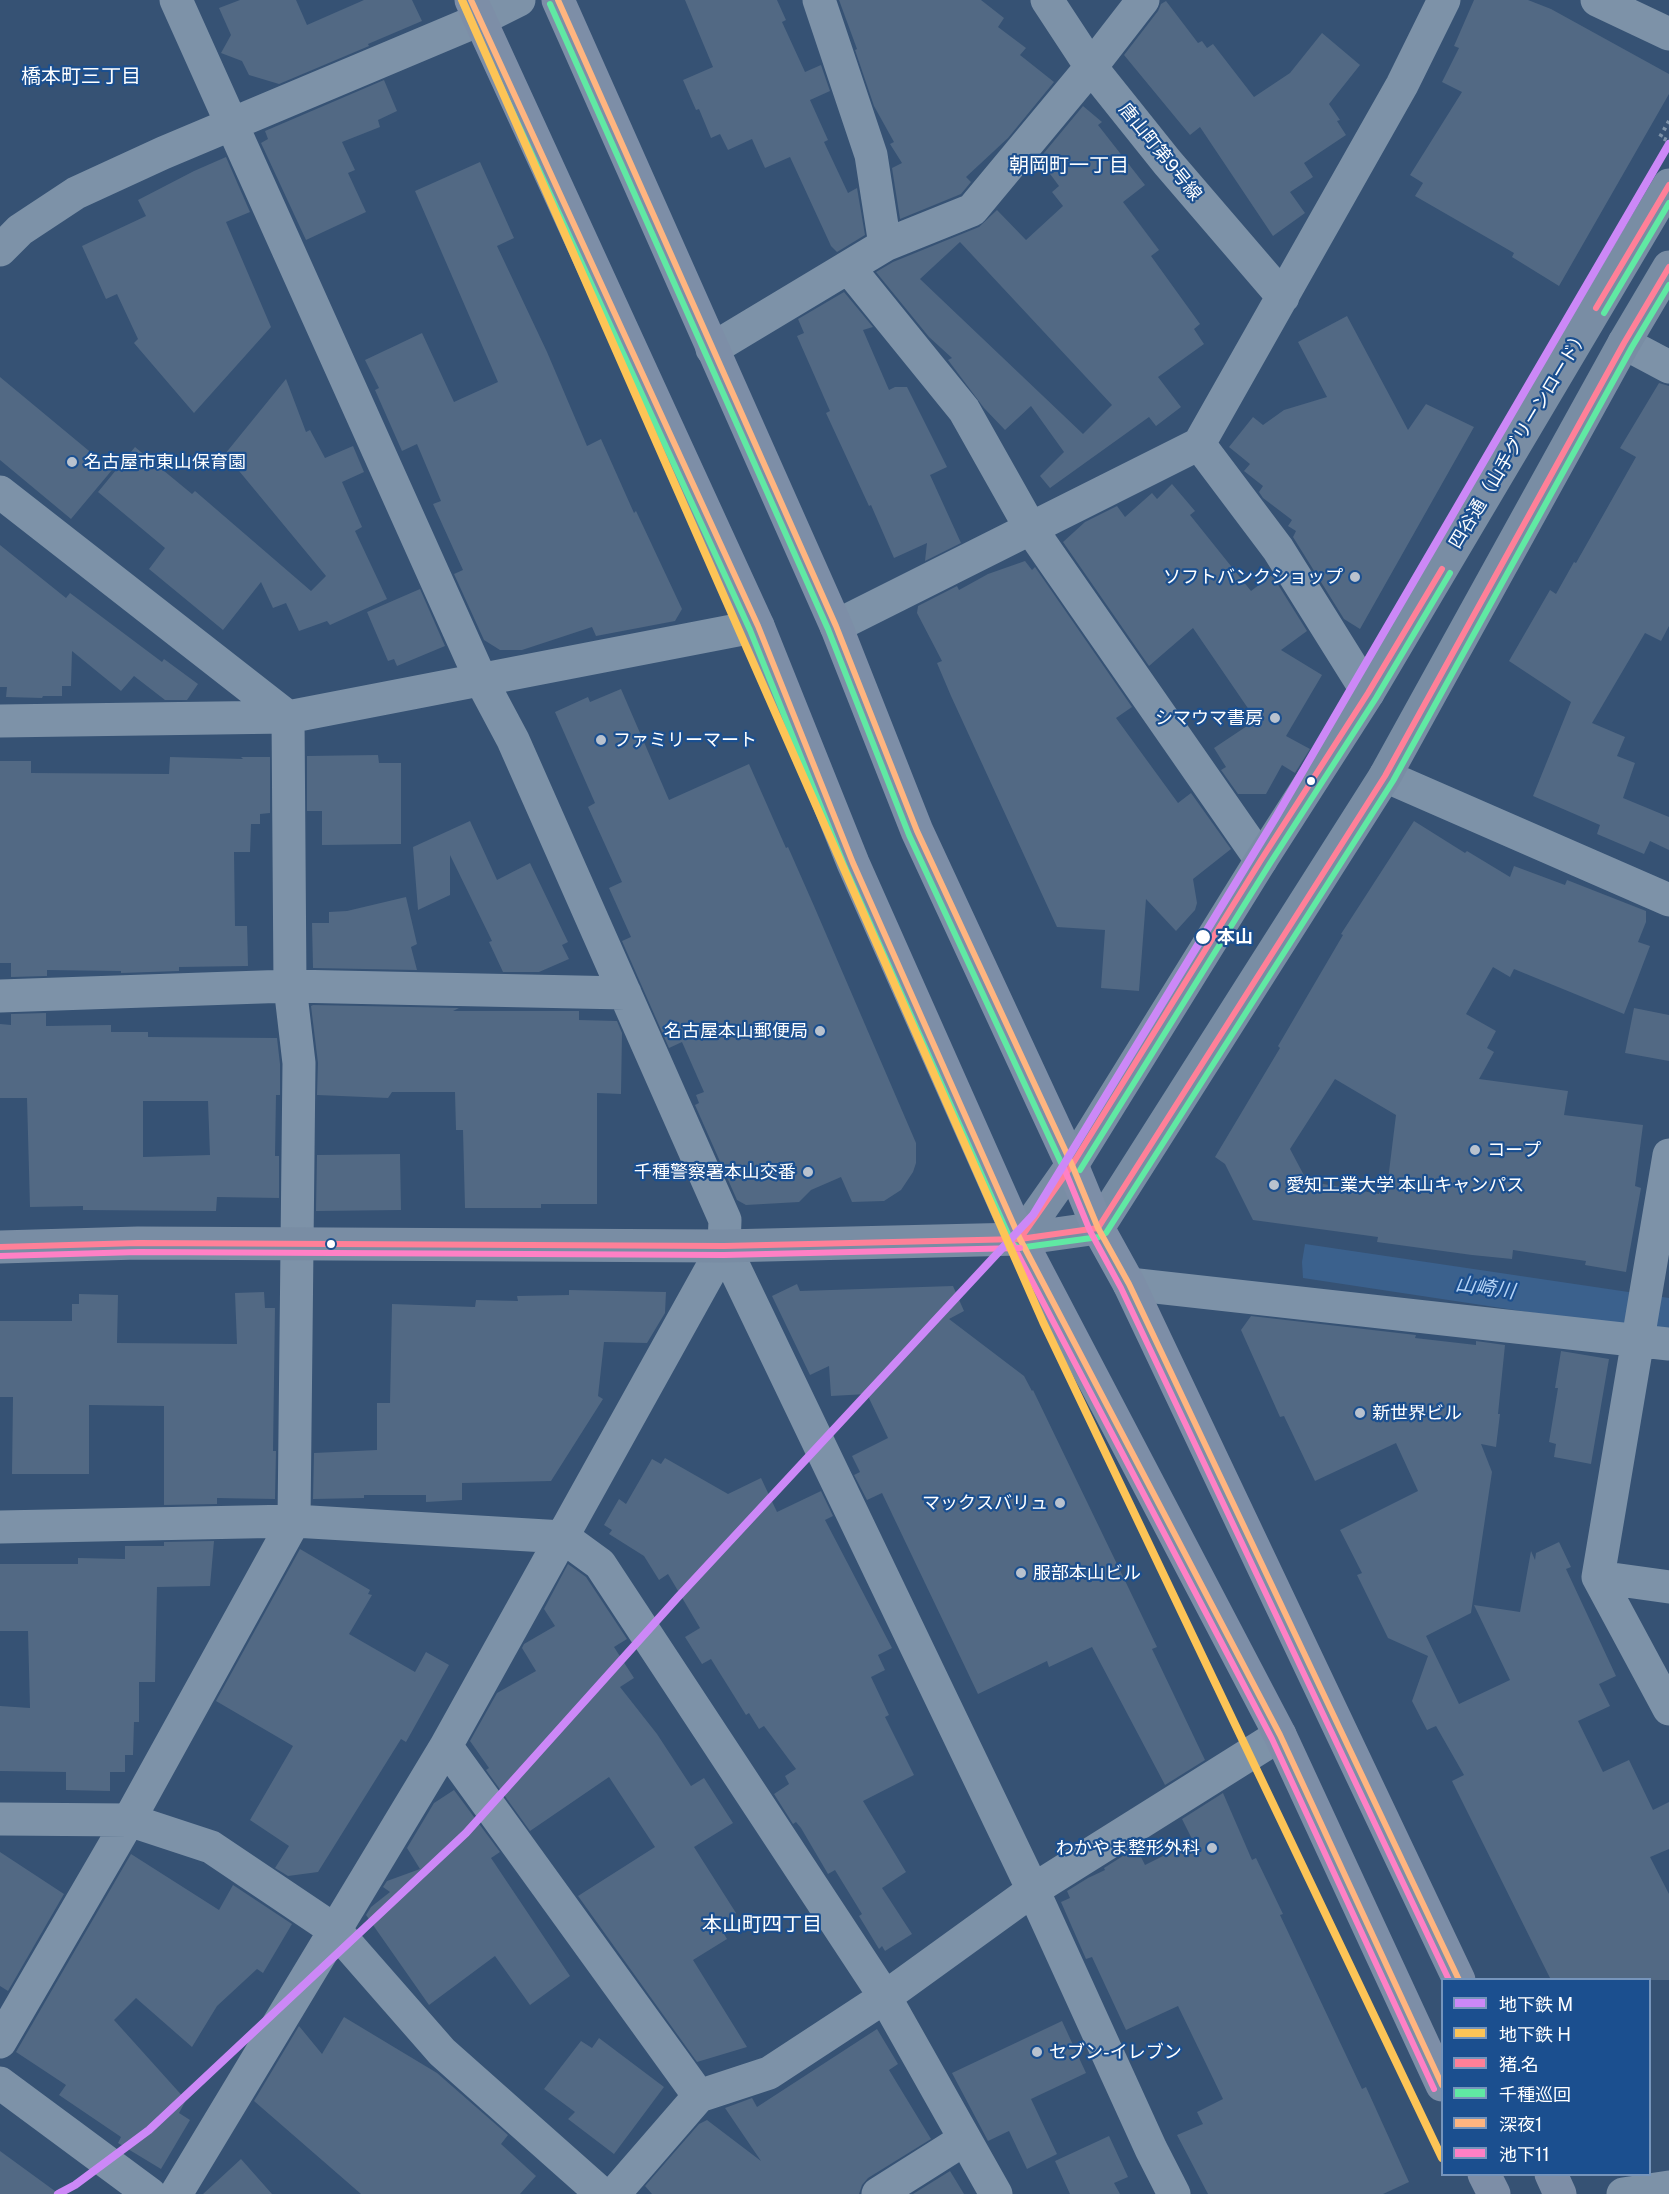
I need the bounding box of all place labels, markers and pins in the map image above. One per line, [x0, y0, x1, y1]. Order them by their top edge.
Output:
place label: 名古屋市東山保育園 [84, 451, 246, 473]
marker: 名古屋市東山保育園 [65, 455, 79, 469]
place label: ソフトバンクショップ [1163, 566, 1343, 588]
marker: ソフトバンクショップ [1348, 570, 1362, 584]
place label: シマウマ書房 [1155, 707, 1263, 729]
marker: シマウマ書房 [1268, 711, 1282, 725]
place label: ファミリーマート [613, 729, 757, 751]
marker: ファミリーマート [594, 733, 608, 747]
unlabelled marker [1305, 775, 1317, 787]
place label: 本山 [1217, 926, 1253, 948]
marker: 本山 [1194, 928, 1212, 946]
place label: 名古屋本山郵便局 [664, 1020, 808, 1042]
marker: 名古屋本山郵便局 [813, 1024, 827, 1038]
place label: コープ [1487, 1139, 1541, 1161]
marker: コープ [1468, 1143, 1482, 1157]
place label: 千種警察署本山交番 [634, 1161, 796, 1183]
marker: 千種警察署本山交番 [801, 1165, 815, 1179]
place label: 愛知工業大学 本山キャンパス [1286, 1174, 1524, 1196]
marker: 愛知工業大学 本山キャンパス [1267, 1178, 1281, 1192]
unlabelled marker [325, 1238, 337, 1250]
place label: 新世界ビル [1372, 1402, 1462, 1424]
marker: 新世界ビル [1353, 1406, 1367, 1420]
place label: マックスバリュ [922, 1492, 1048, 1514]
marker: マックスバリュ [1053, 1496, 1067, 1510]
place label: 服部本山ビル [1033, 1562, 1141, 1584]
marker: 服部本山ビル [1014, 1566, 1028, 1580]
place label: わかやま整形外科 [1056, 1837, 1200, 1859]
marker: わかやま整形外科 [1205, 1841, 1219, 1855]
place label: セブン-イレブン [1049, 2041, 1182, 2063]
marker: セブン-イレブン [1030, 2045, 1044, 2059]

